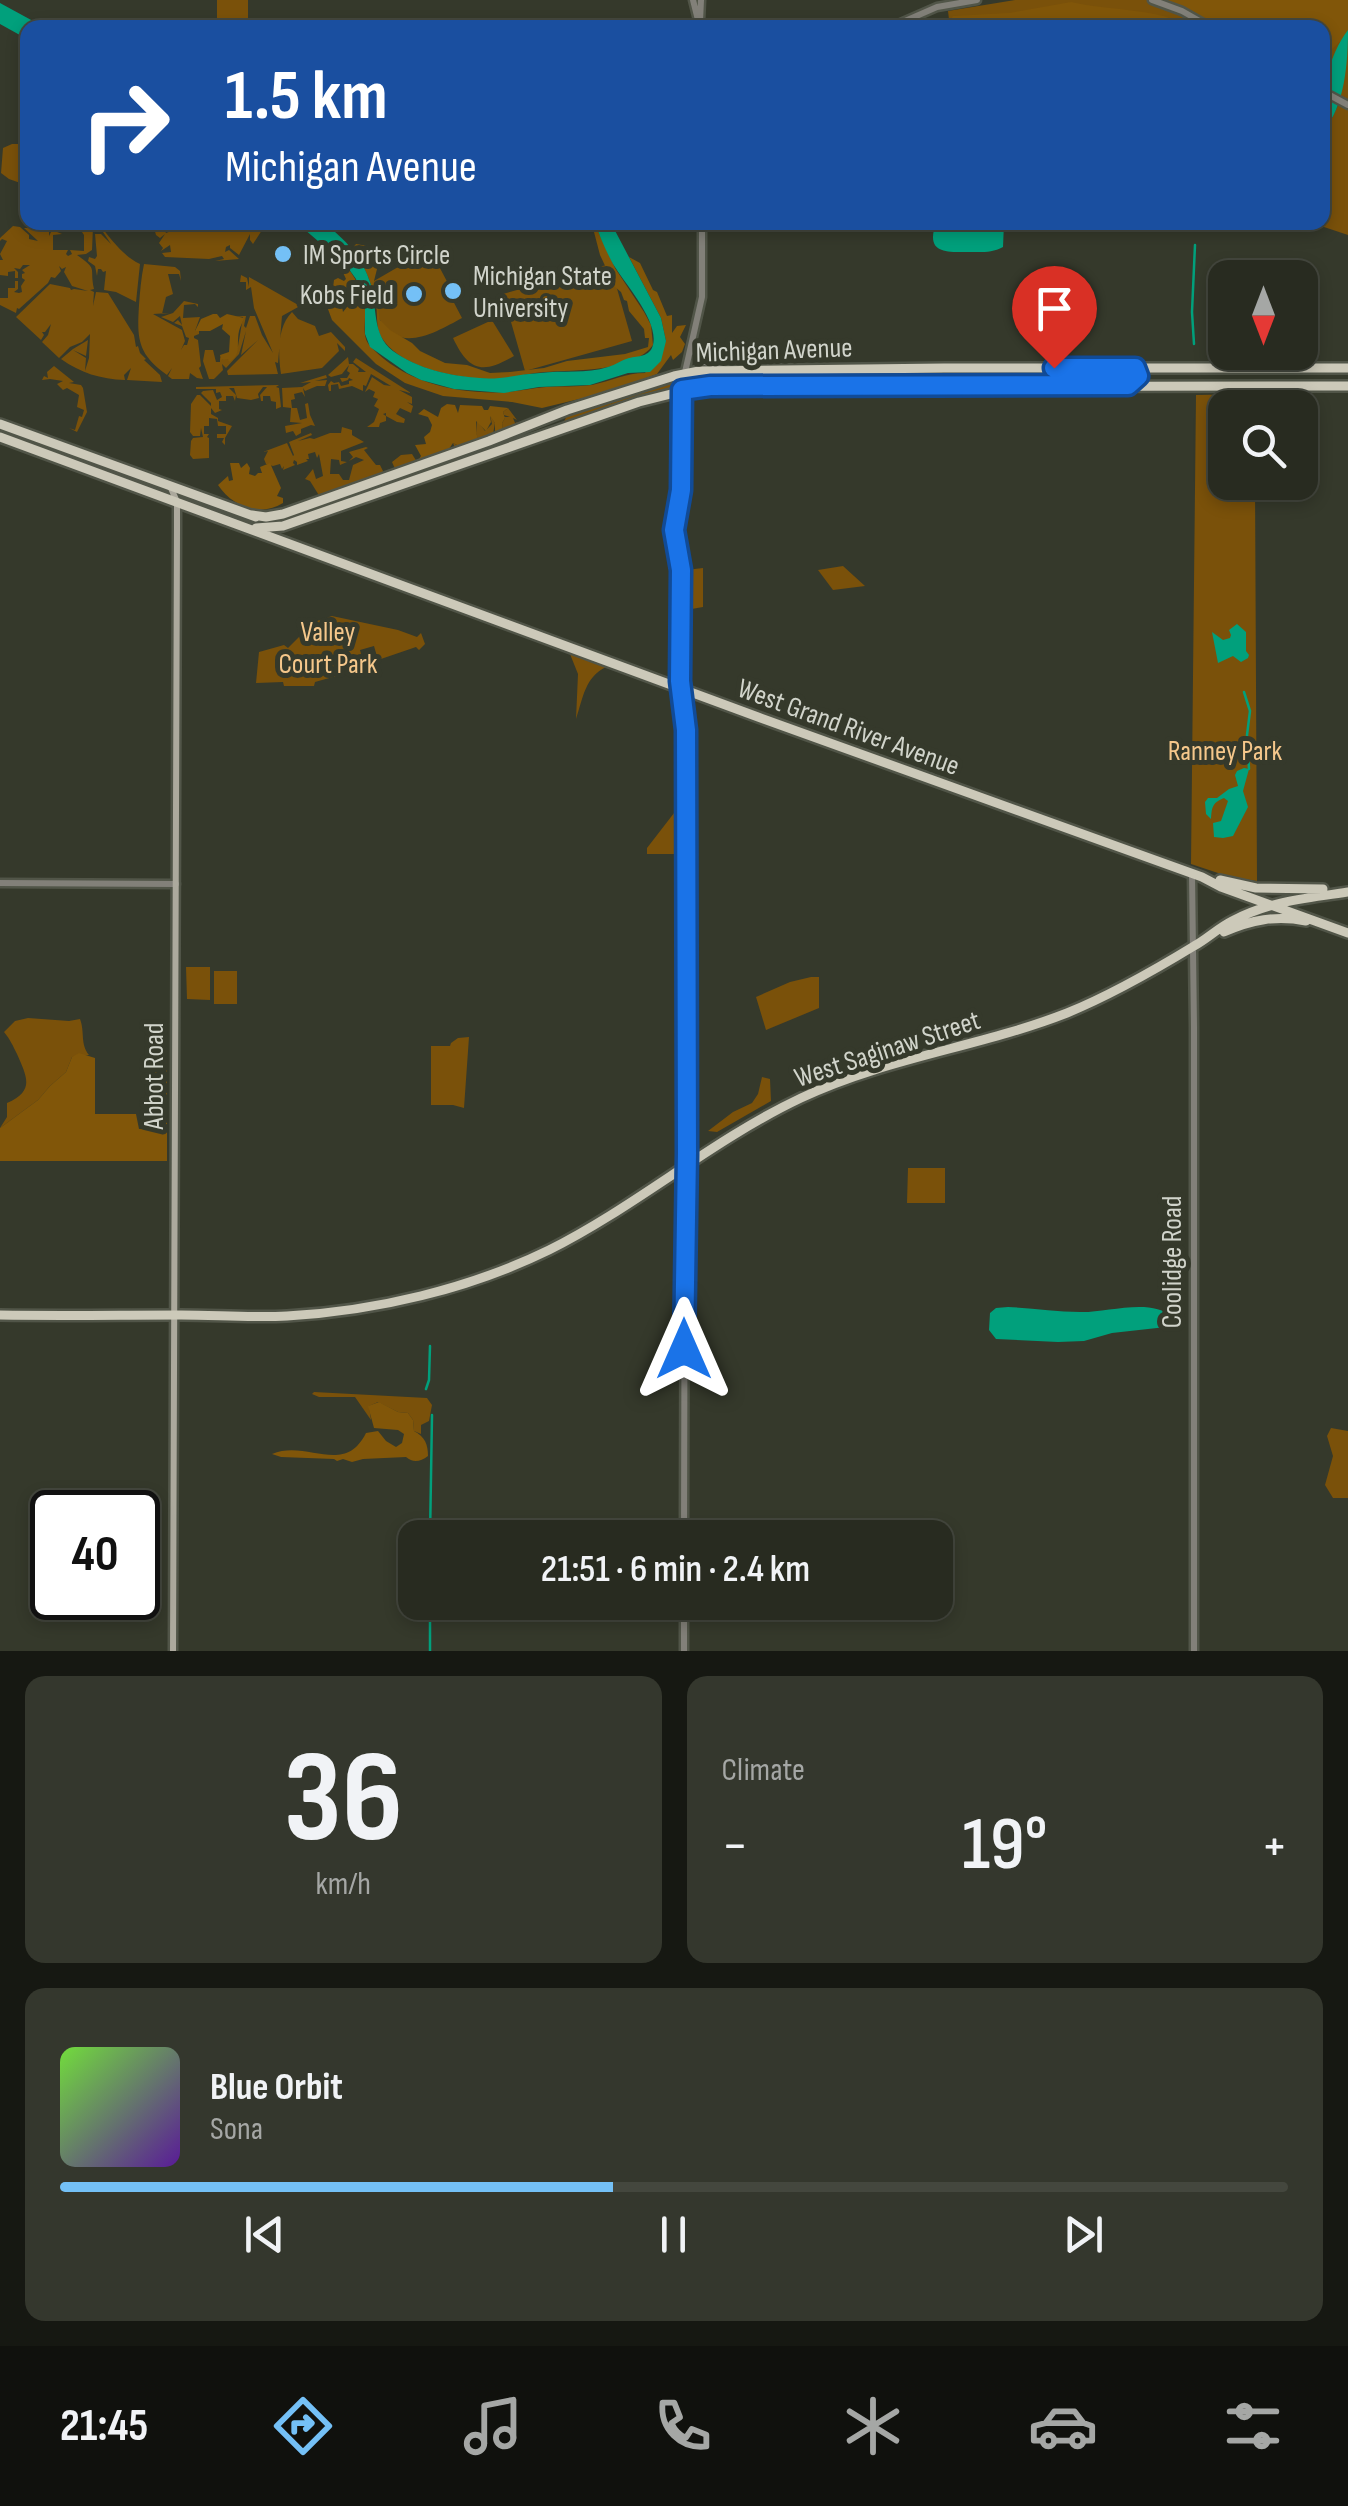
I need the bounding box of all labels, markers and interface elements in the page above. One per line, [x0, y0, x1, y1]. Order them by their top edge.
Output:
text: 1.5 km [225, 55, 388, 139]
icon: right [60, 60, 190, 190]
text: Michigan Avenue [225, 140, 477, 195]
place label: IM Sports Circle [303, 239, 450, 272]
marker: IM Sports Circle [272, 243, 294, 265]
place label: Michigan State University [473, 260, 612, 325]
north arrow [1208, 260, 1318, 370]
map controls [1208, 260, 1318, 500]
pin [1012, 266, 1097, 369]
place label: Kobs Field [300, 279, 394, 312]
marker: Michigan State University [442, 280, 464, 302]
icon: arrive [1027, 281, 1082, 336]
marker: Kobs Field [403, 283, 425, 305]
street label: Michigan Avenue [695, 331, 853, 370]
button: search [1208, 390, 1318, 500]
park label: Valley Court Park [279, 616, 378, 681]
street label: West Grand River Avenue [733, 672, 964, 783]
park label: Ranney Park [1168, 735, 1283, 768]
street label: West Saginaw Street [791, 1004, 984, 1095]
street label: Abbot Road [138, 1023, 171, 1130]
street label: Coolidge Road [1156, 1196, 1189, 1328]
position arrow [632, 1297, 736, 1401]
speed limit sign: 40 [30, 1490, 160, 1620]
text: 21:51 · 6 min · 2.4 km [541, 1547, 810, 1592]
text: 36 [284, 1722, 403, 1878]
text: Climate [722, 1751, 805, 1790]
text: 19° [962, 1800, 1048, 1891]
text: − [722, 1813, 748, 1880]
text: + [1261, 1813, 1288, 1880]
text: km/h [316, 1865, 371, 1904]
text: Blue Orbit [210, 2065, 343, 2110]
text: Sona [210, 2110, 263, 2149]
icon: previous [237, 2207, 292, 2262]
icon: pause [646, 2207, 701, 2262]
icon: next [1056, 2207, 1111, 2262]
icon: directions [268, 2391, 338, 2461]
icon: music [458, 2391, 528, 2461]
icon: phone [648, 2391, 718, 2461]
icon: climate [838, 2391, 908, 2461]
icon: car [1028, 2391, 1098, 2461]
icon: filters [1218, 2391, 1288, 2461]
text: 21:45 [60, 2399, 148, 2454]

